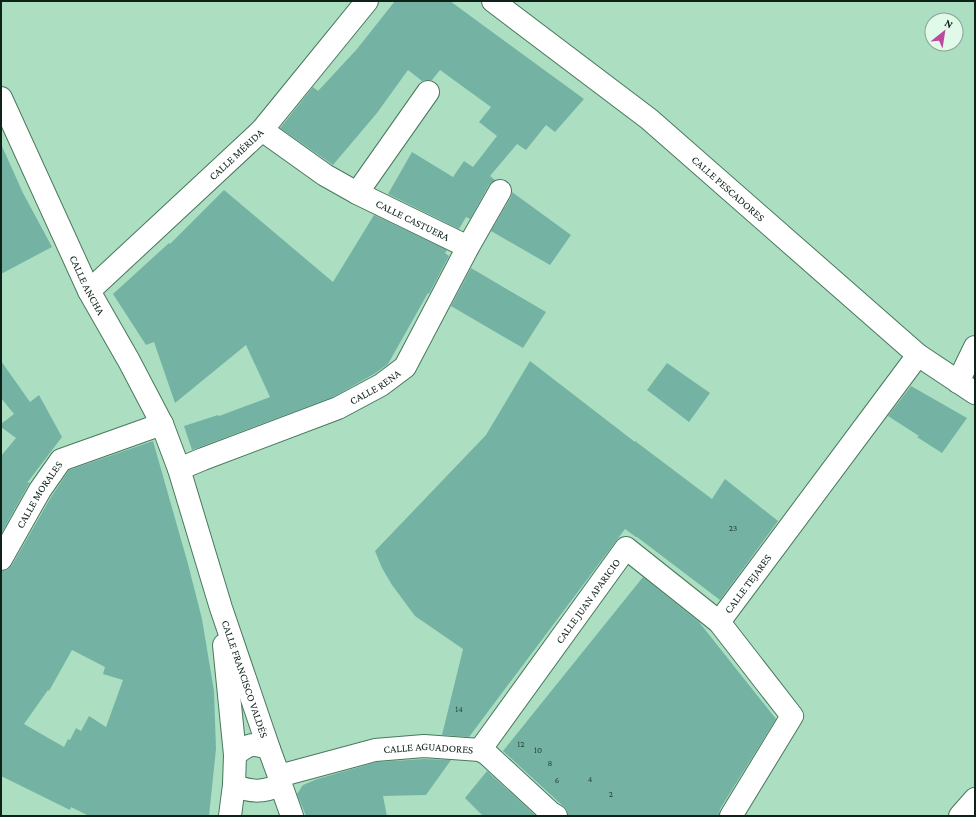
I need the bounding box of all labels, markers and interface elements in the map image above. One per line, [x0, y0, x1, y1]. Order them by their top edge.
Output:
north arrow [924, 12, 964, 52]
text: N [943, 16, 956, 31]
street label: CALLE MÉRIDA [206, 125, 266, 182]
street label: CALLE PESCADORES [689, 153, 767, 224]
street label: CALLE CASTUERA [374, 197, 452, 243]
street label: CALLE ANCHA [67, 253, 108, 318]
street label: CALLE RENA [348, 366, 403, 407]
street label: CALLE MORALES [14, 459, 65, 530]
house number: 23 [729, 523, 737, 533]
street label: CALLE TEJARES [722, 552, 774, 615]
street label: CALLE JUAN APARICIO [553, 556, 622, 646]
street label: CALLE FRANCISCO VALDÉS [220, 618, 271, 739]
house number: 14 [455, 704, 463, 714]
house number: 12 [517, 739, 525, 749]
street label: CALLE AGUADORES [383, 740, 474, 756]
house number: 10 [534, 745, 542, 755]
house number: 8 [548, 758, 553, 768]
house number: 4 [588, 774, 593, 784]
house number: 6 [555, 775, 560, 785]
house number: 2 [609, 789, 613, 799]

